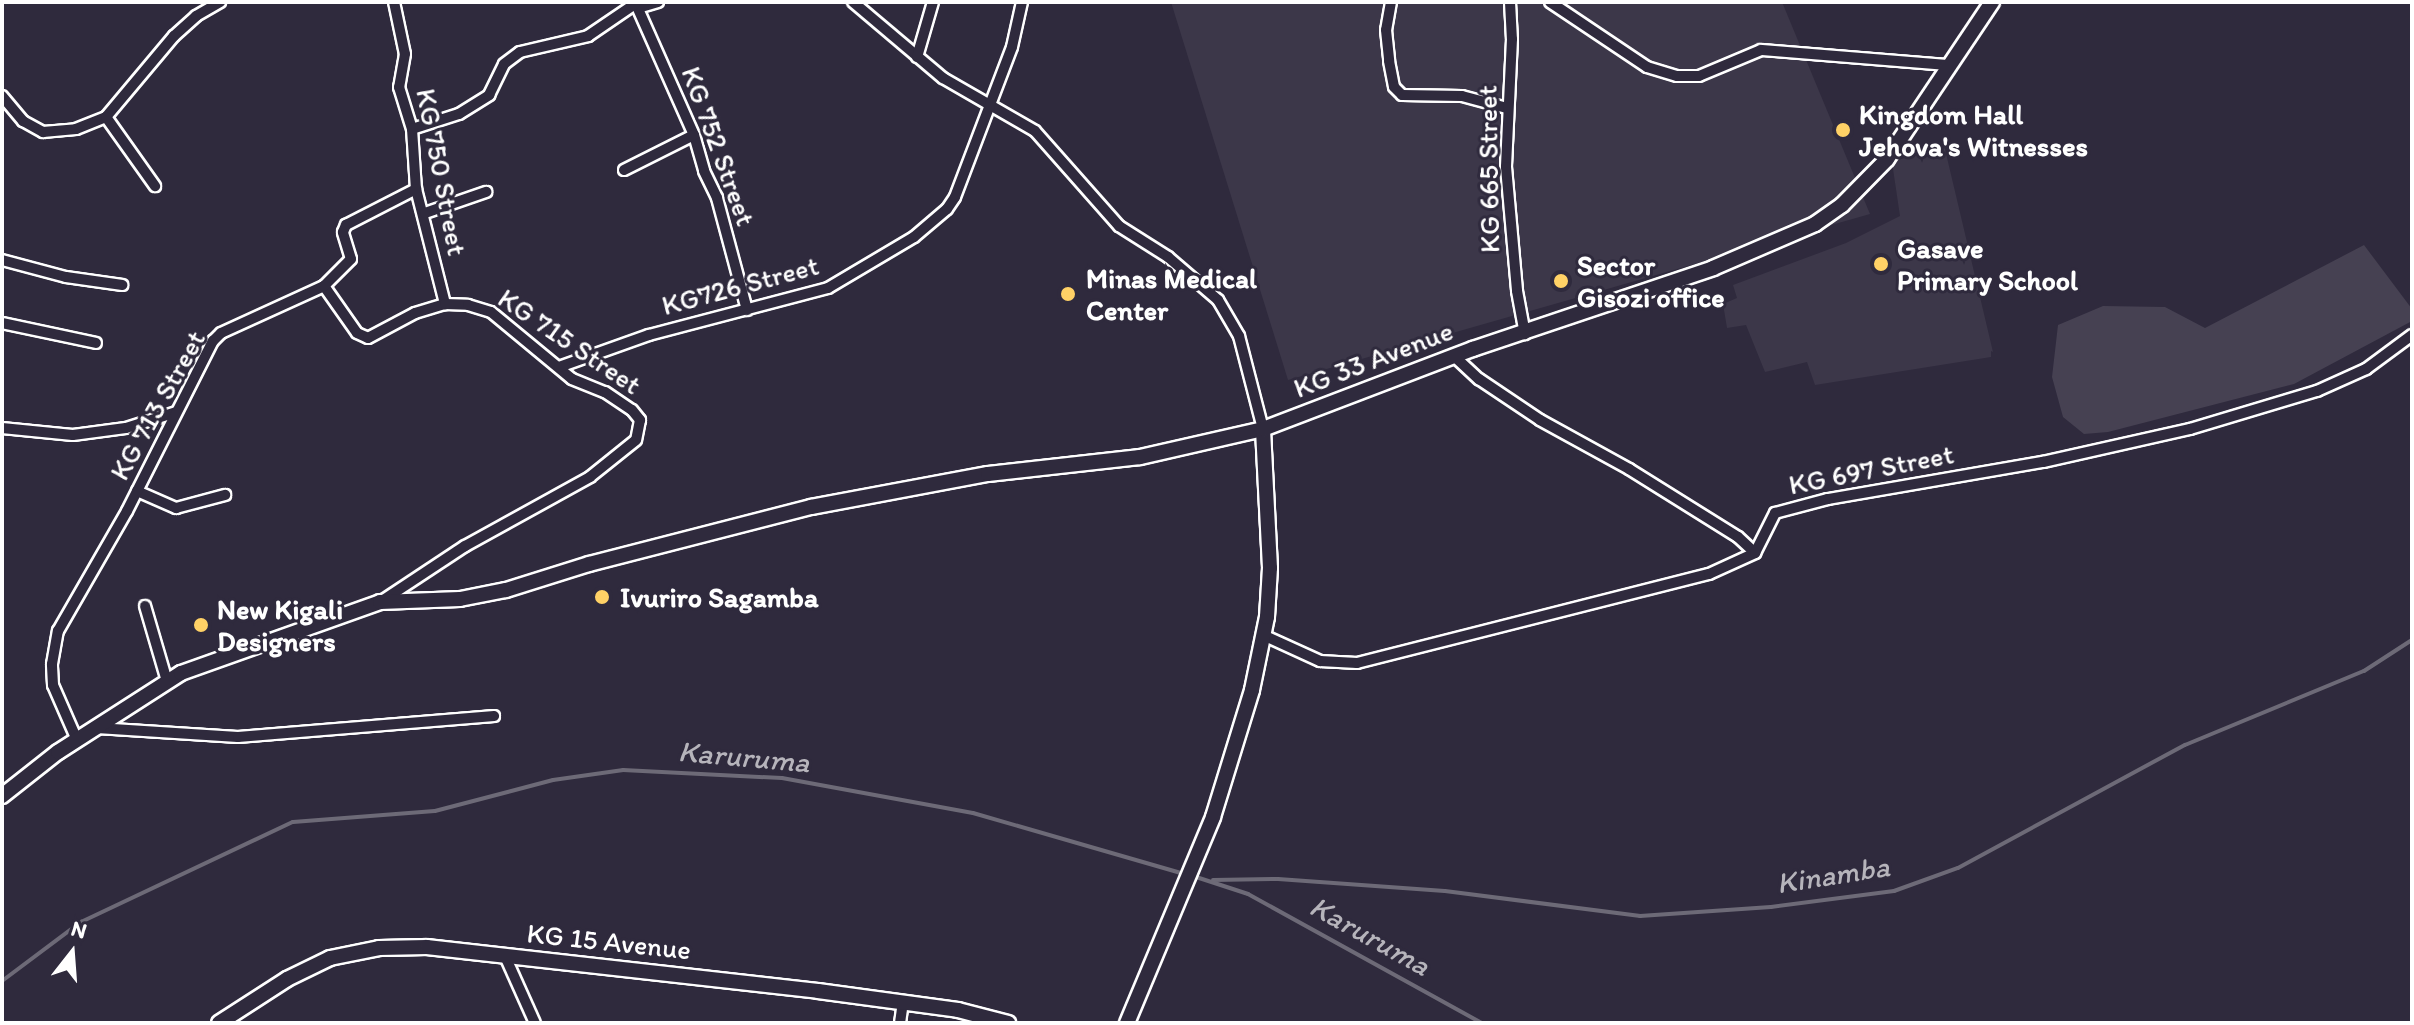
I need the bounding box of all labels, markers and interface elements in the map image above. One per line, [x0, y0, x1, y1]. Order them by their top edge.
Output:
street label: KG 752 Street [675, 62, 763, 230]
street label: KG 665 Street [1470, 85, 1506, 253]
street label: KG 750 Street [409, 86, 475, 258]
place label: Kingdom Hall Jehova's Witnesses [1859, 97, 2088, 163]
marker: Kingdom Hall Jehova's Witnesses [1834, 121, 1852, 139]
place label: Gasave Primary School [1897, 231, 2078, 297]
street label: KG726 Street [658, 248, 822, 322]
place label: Sector Gisozi office [1577, 248, 1725, 314]
marker: Gasave Primary School [1872, 255, 1890, 273]
place label: Minas Medical Center [1086, 261, 1257, 327]
marker: Sector Gisozi office [1552, 272, 1570, 290]
street label: KG 715 Street [492, 281, 648, 401]
marker: Minas Medical Center [1057, 283, 1079, 305]
street label: KG 33 Avenue [1289, 313, 1457, 405]
street label: KG 713 Street [102, 324, 212, 486]
street label: KG 697 Street [1786, 437, 1956, 501]
place label: Ivuriro Sagamba [620, 580, 818, 614]
marker: Ivuriro Sagamba [591, 586, 613, 608]
place label: New Kigali Designers [217, 592, 343, 658]
marker: New Kigali Designers [192, 616, 210, 634]
water label: Karuruma [677, 733, 811, 781]
water label: Kinamba [1774, 848, 1892, 902]
water label: Karuruma [1304, 888, 1436, 984]
north arrow [32, 913, 112, 993]
text: N [68, 914, 90, 945]
street label: KG 15 Avenue [525, 916, 693, 966]

